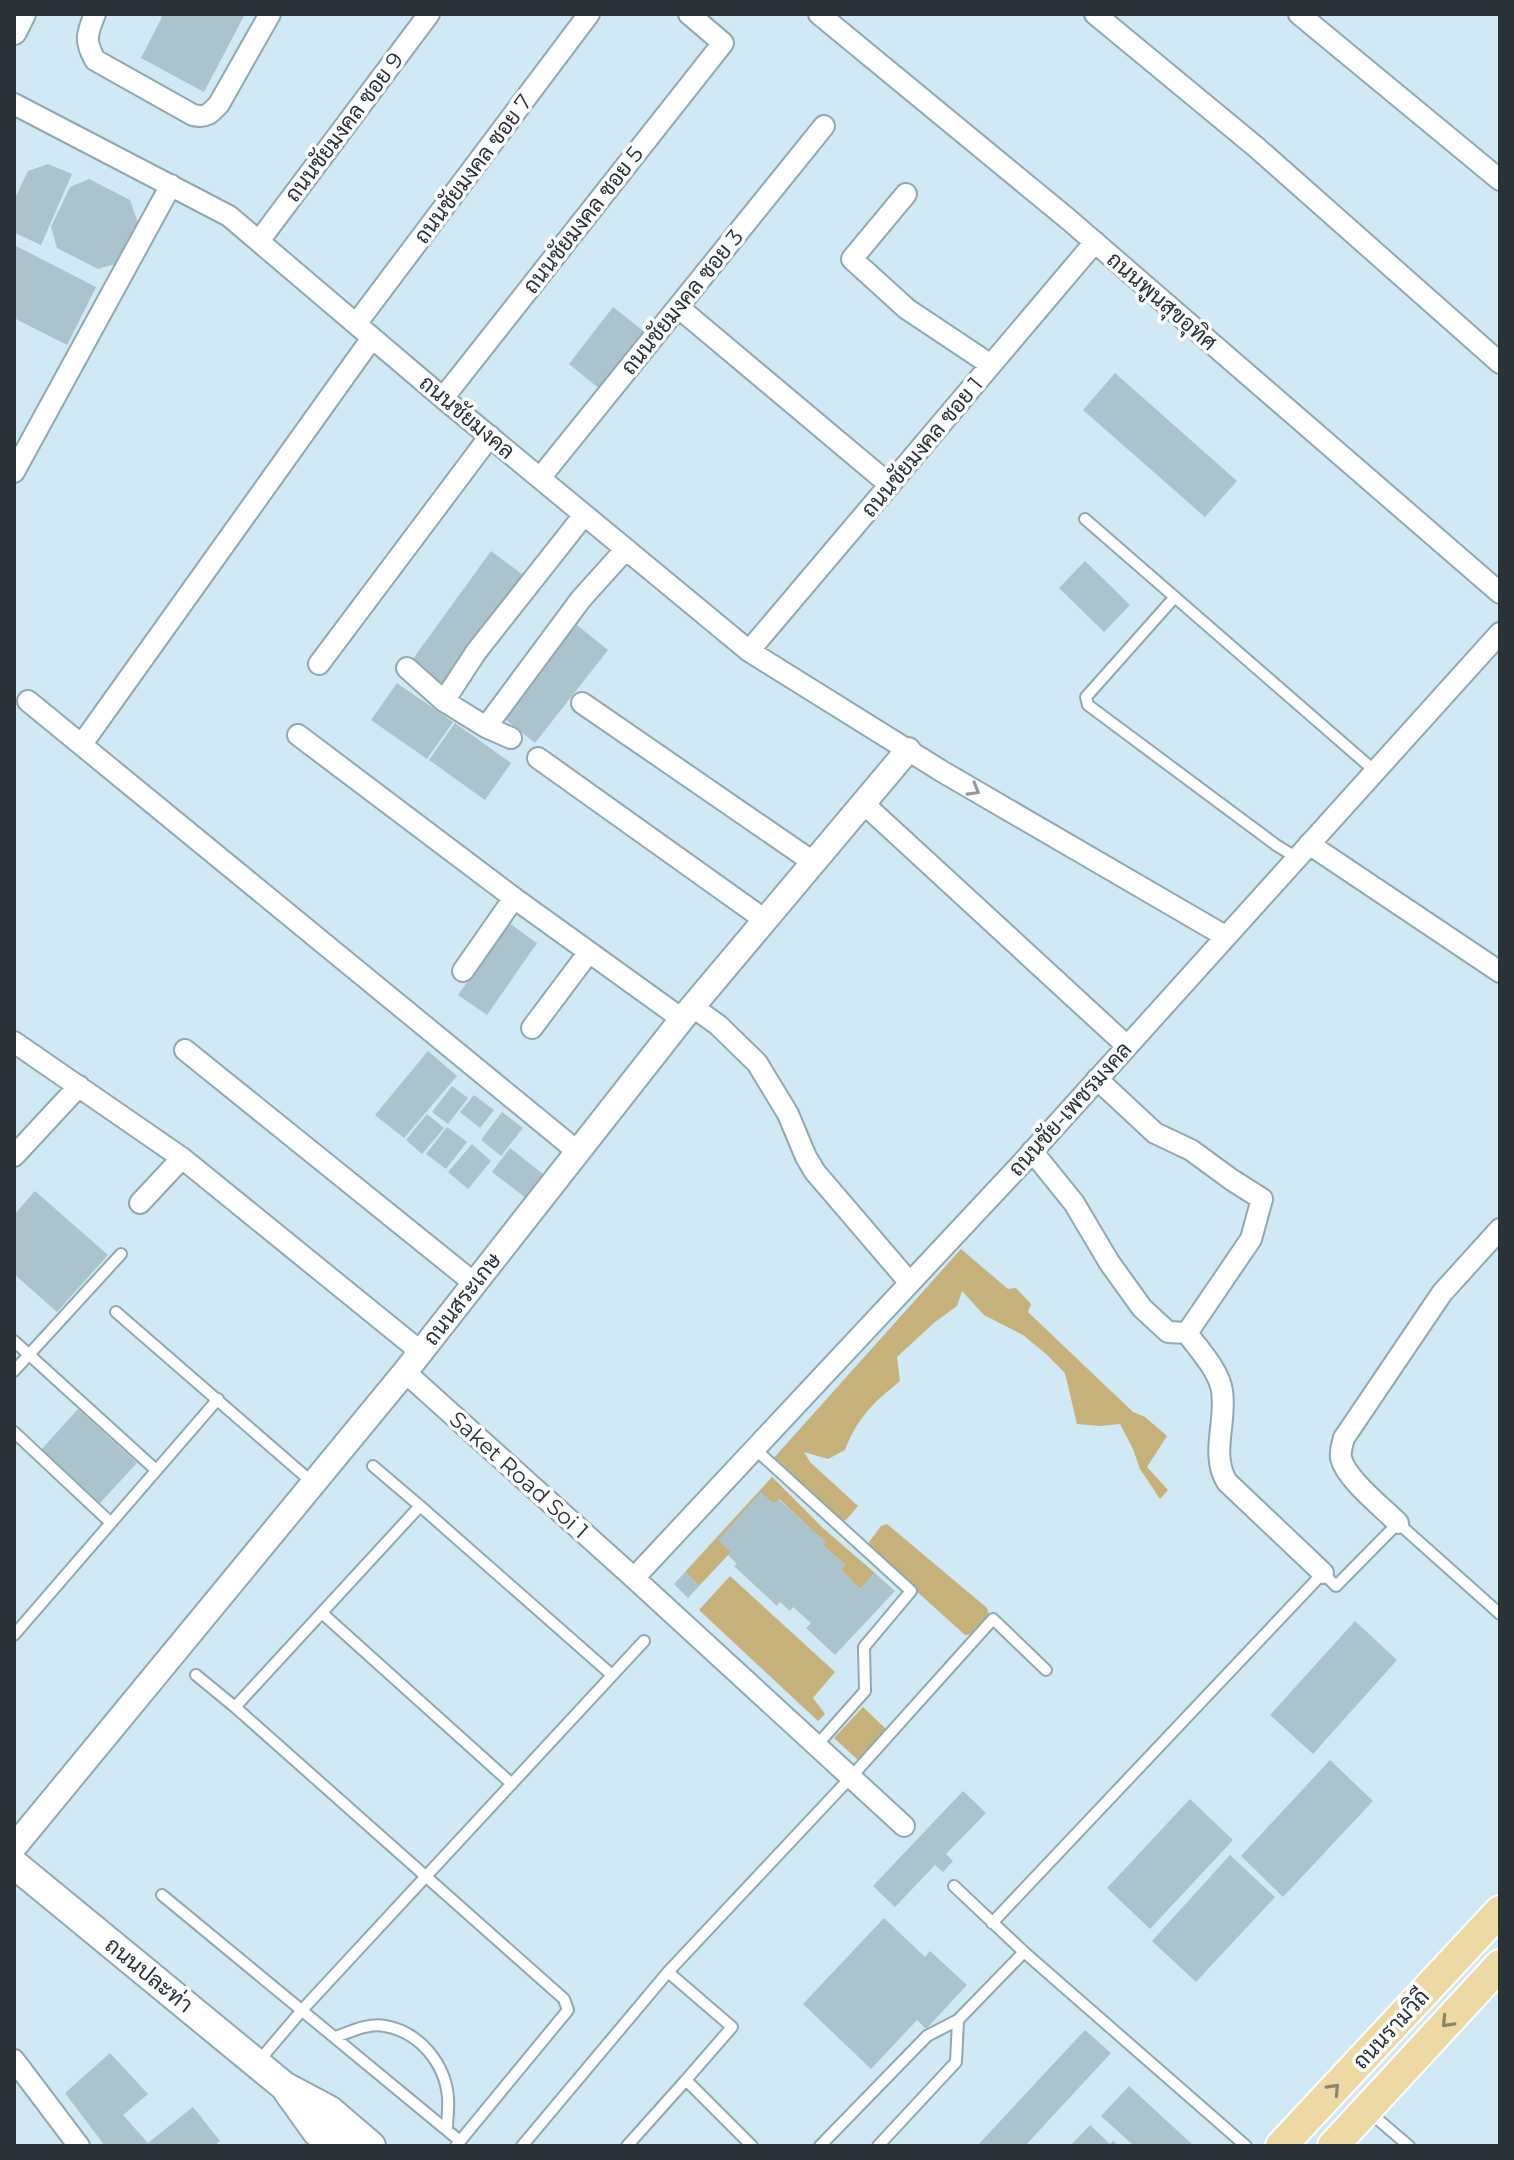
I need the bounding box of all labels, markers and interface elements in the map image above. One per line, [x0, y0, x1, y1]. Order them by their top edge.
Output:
street label: ถนนชัยมงคล ซอย 9 [279, 47, 409, 207]
street label: ถนนชัยมงคล ซอย 7 [408, 89, 538, 249]
street label: ถนนชัยมงคล ซอย 5 [517, 141, 649, 299]
street label: ถนนชัยมงคล ซอย 3 [615, 224, 749, 380]
street label: ถนนพูนสุขอุทิศ [1100, 246, 1223, 358]
street label: ถนนชัยมงคล [414, 369, 520, 465]
street label: ถนนชัยมงคล ซอย 1 [855, 371, 989, 523]
one-way arrow [966, 780, 980, 796]
street label: ถนนชัย-เพชรมงคล [1003, 1036, 1137, 1182]
street label: ถนนสระเกษ [417, 1246, 507, 1351]
street label: Saket Road Soi 1 [444, 1406, 594, 1544]
street label: ถนนปละท่า [100, 1932, 198, 2018]
street label: ถนนรามวิถี [1347, 1983, 1435, 2075]
one-way arrow [1442, 2013, 1457, 2027]
one-way arrow [1325, 2084, 1340, 2098]

